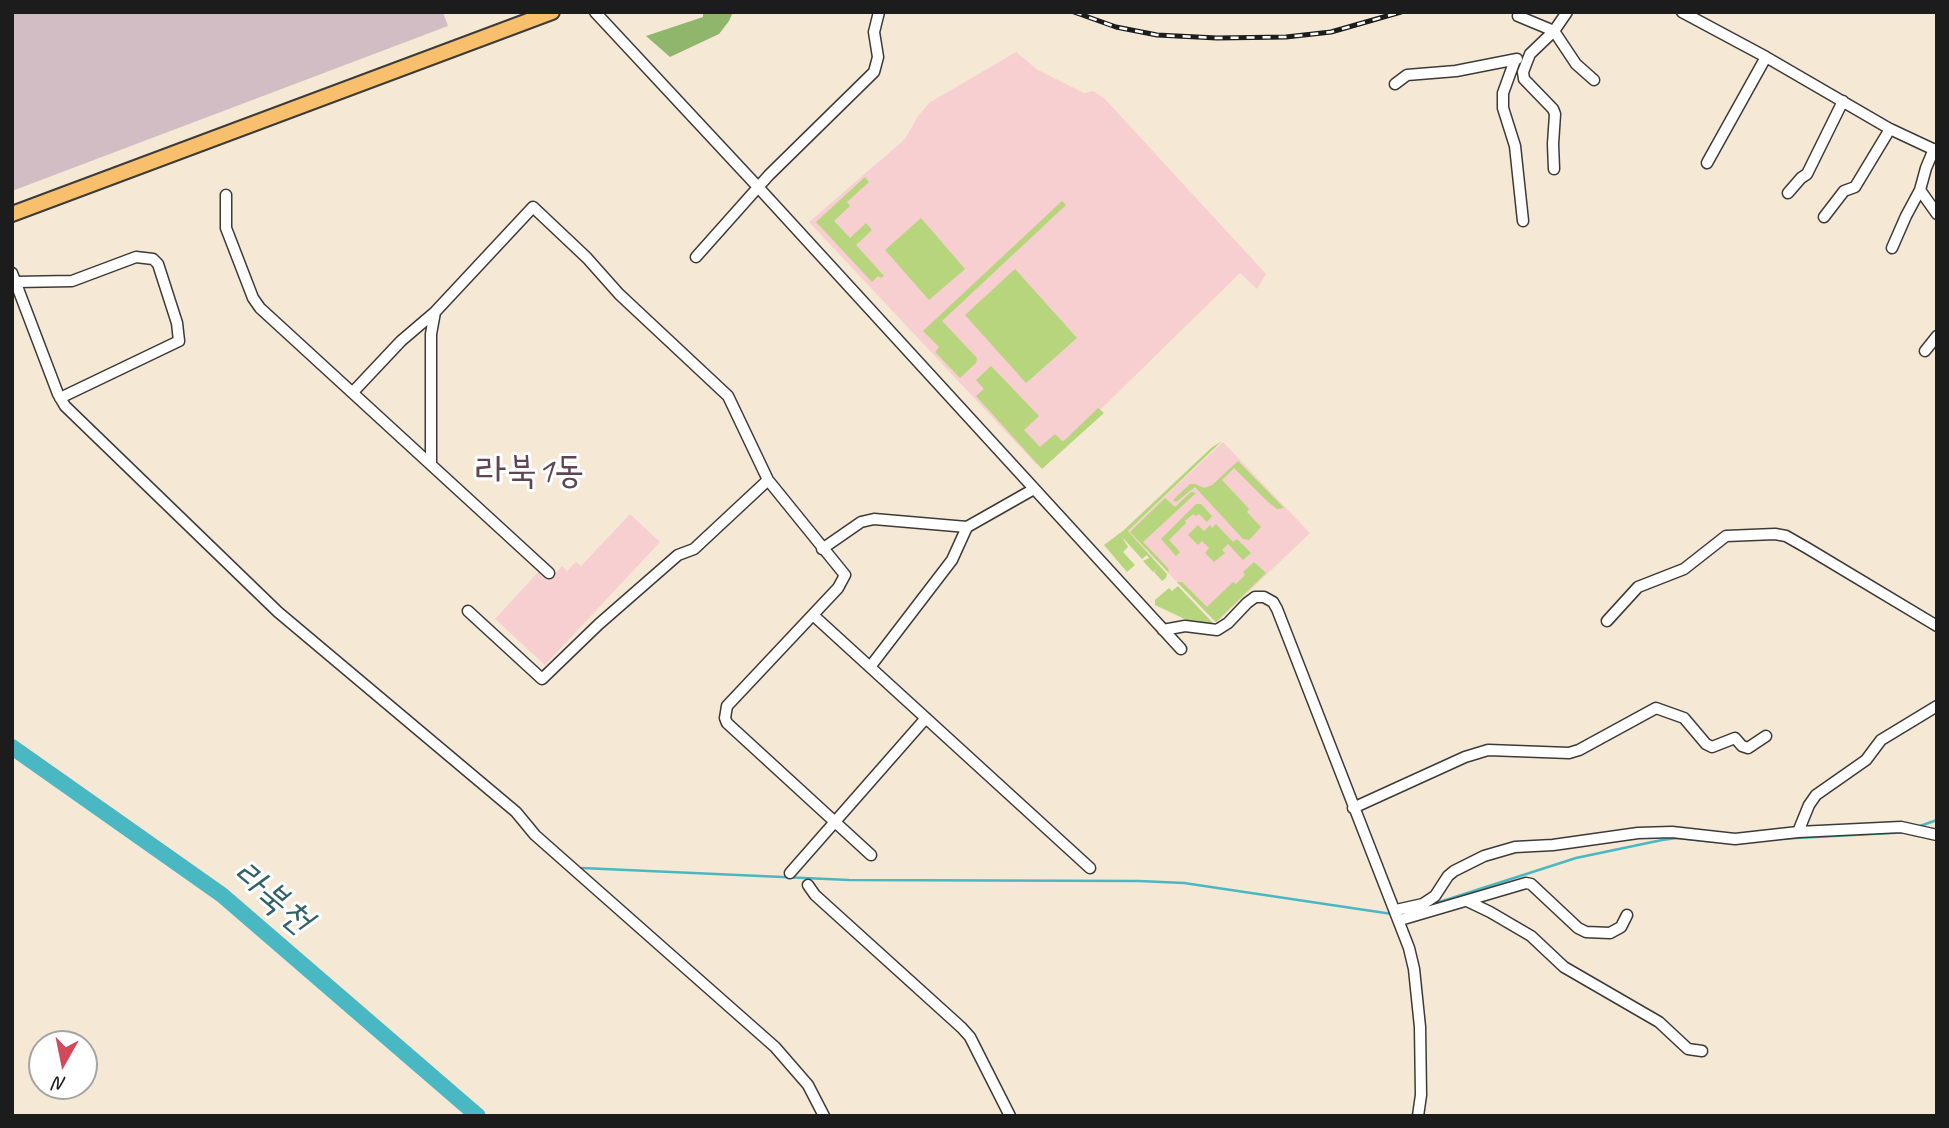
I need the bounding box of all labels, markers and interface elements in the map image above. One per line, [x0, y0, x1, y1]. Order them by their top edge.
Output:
district label: 라북1동 [476, 449, 584, 495]
water label: 라북천 [224, 852, 320, 944]
north arrow [28, 1030, 98, 1100]
text: N [52, 1071, 68, 1097]

